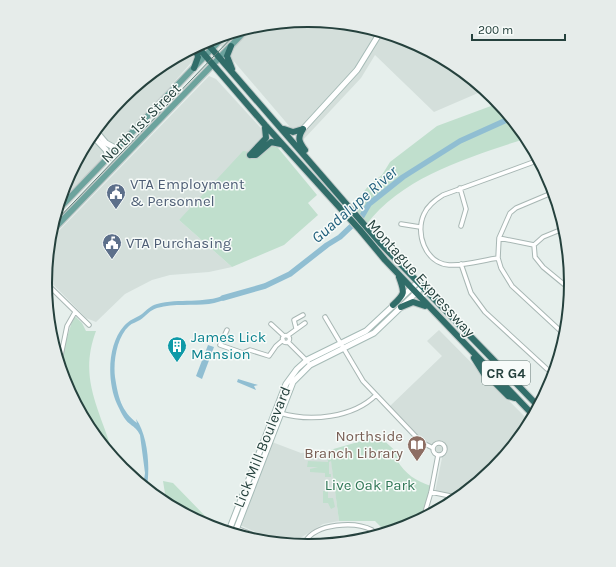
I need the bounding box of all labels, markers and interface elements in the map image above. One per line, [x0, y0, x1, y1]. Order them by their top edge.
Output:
scale bar [472, 16, 565, 42]
text: 200 m [478, 23, 513, 37]
street label: North 1st Street [97, 79, 185, 167]
water label: Guadalupe River [307, 161, 402, 247]
place label: VTA Employment & Personnel [130, 175, 245, 210]
public building icon: VTA Employment & Personnel [105, 182, 127, 210]
street label: Montague Expressway [363, 215, 479, 341]
public building icon: VTA Purchasing [101, 232, 123, 260]
place label: VTA Purchasing [126, 234, 232, 252]
place label: James Lick Mansion [191, 328, 266, 363]
building icon: James Lick Mansion [166, 335, 188, 363]
road number: CR G4 [482, 361, 530, 385]
street label: Lick Mill Boulevard [229, 384, 295, 510]
place label: Northside Branch Library [304, 427, 403, 462]
library icon: Northside Branch Library [406, 434, 428, 462]
park label: Live Oak Park [325, 476, 415, 494]

